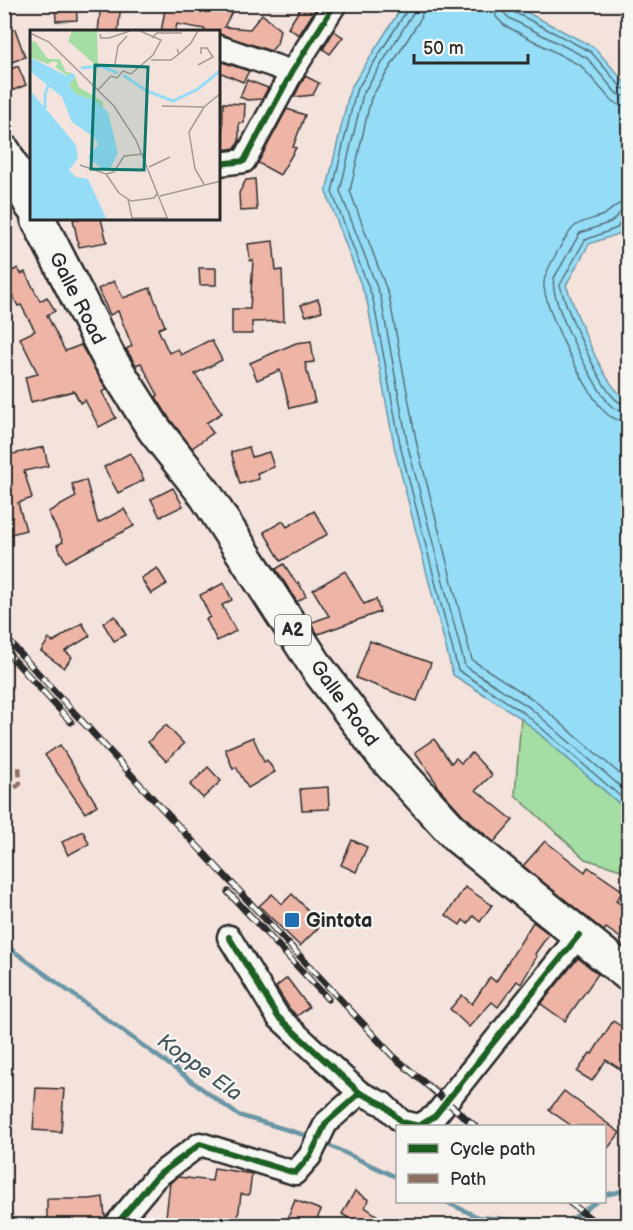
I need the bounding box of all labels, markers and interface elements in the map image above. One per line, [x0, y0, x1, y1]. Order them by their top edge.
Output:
scale bar [414, 27, 528, 65]
inset map [30, 30, 220, 220]
text: 50 m [423, 38, 464, 59]
street label: Galle Road [44, 248, 111, 349]
road number: A2 [275, 615, 311, 645]
street label: Galle Road [305, 656, 384, 751]
place label: Gintota [306, 909, 372, 933]
marker: Gintota [283, 911, 301, 929]
water label: Koppe Ela [153, 1028, 247, 1106]
legend [396, 1125, 606, 1203]
text: Cycle path [450, 1139, 536, 1160]
text: Path [450, 1169, 486, 1190]

